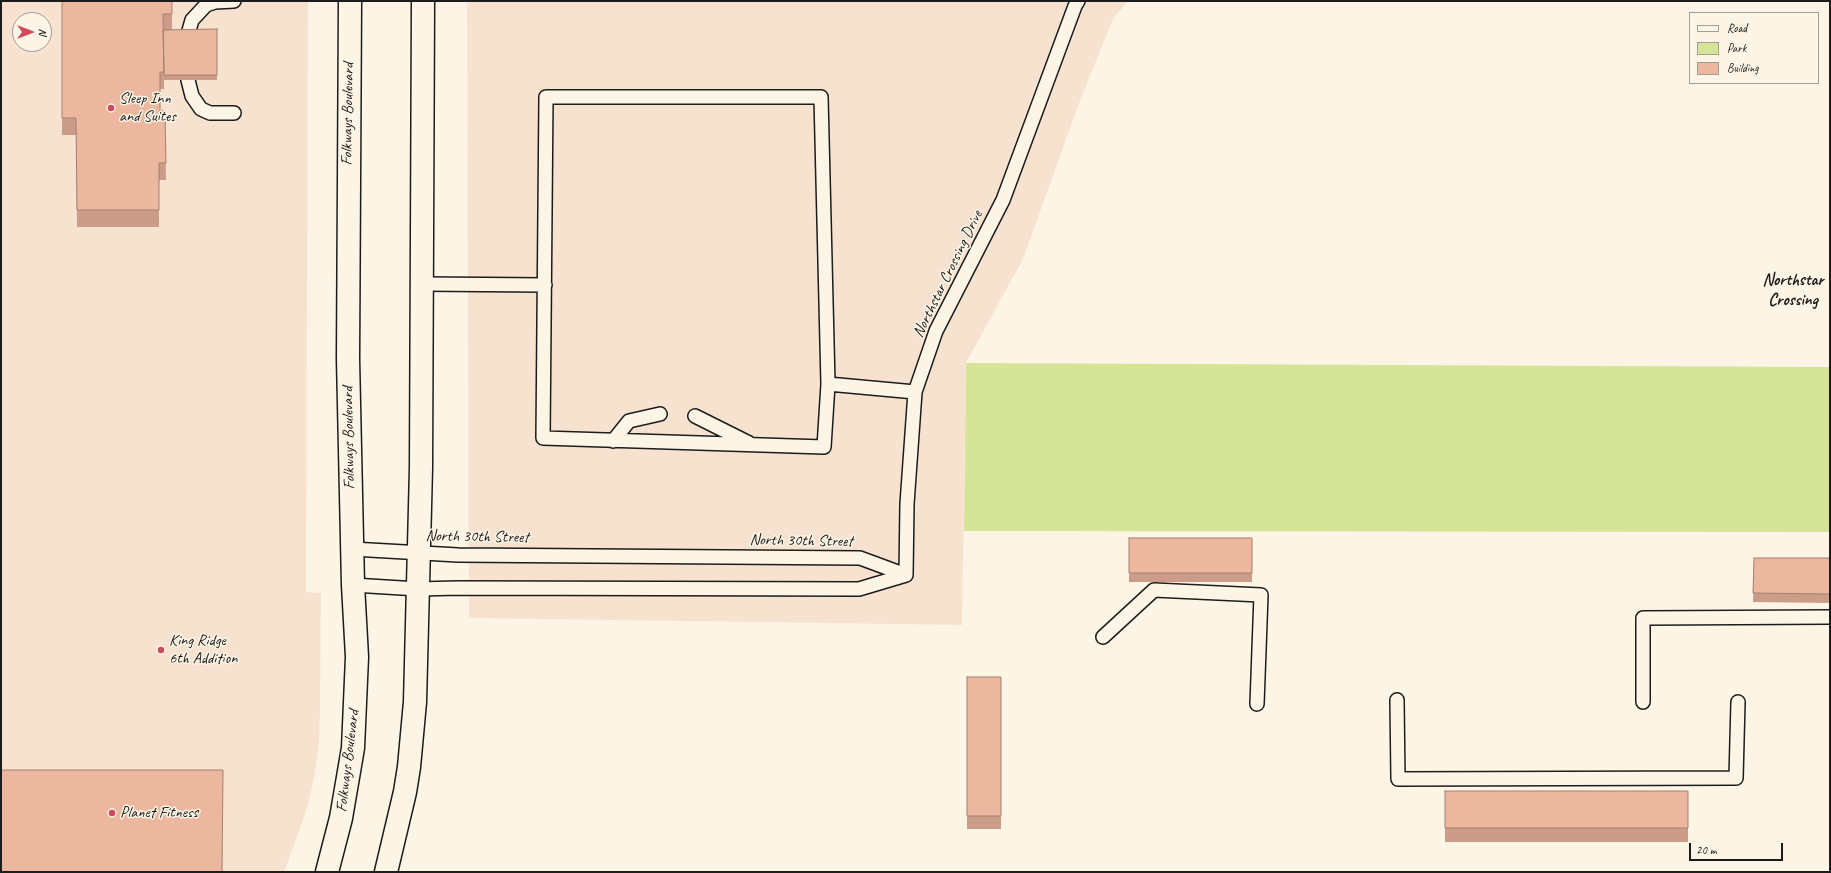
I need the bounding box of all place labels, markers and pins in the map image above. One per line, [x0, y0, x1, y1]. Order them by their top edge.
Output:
place label: Sleep Inn and Suites [119, 89, 176, 127]
marker: Sleep Inn and Suites [106, 103, 116, 113]
place label: King Ridge 6th Addition [169, 631, 237, 669]
marker: King Ridge 6th Addition [156, 645, 166, 655]
place label: Planet Fitness [120, 803, 198, 823]
marker: Planet Fitness [107, 808, 117, 818]

